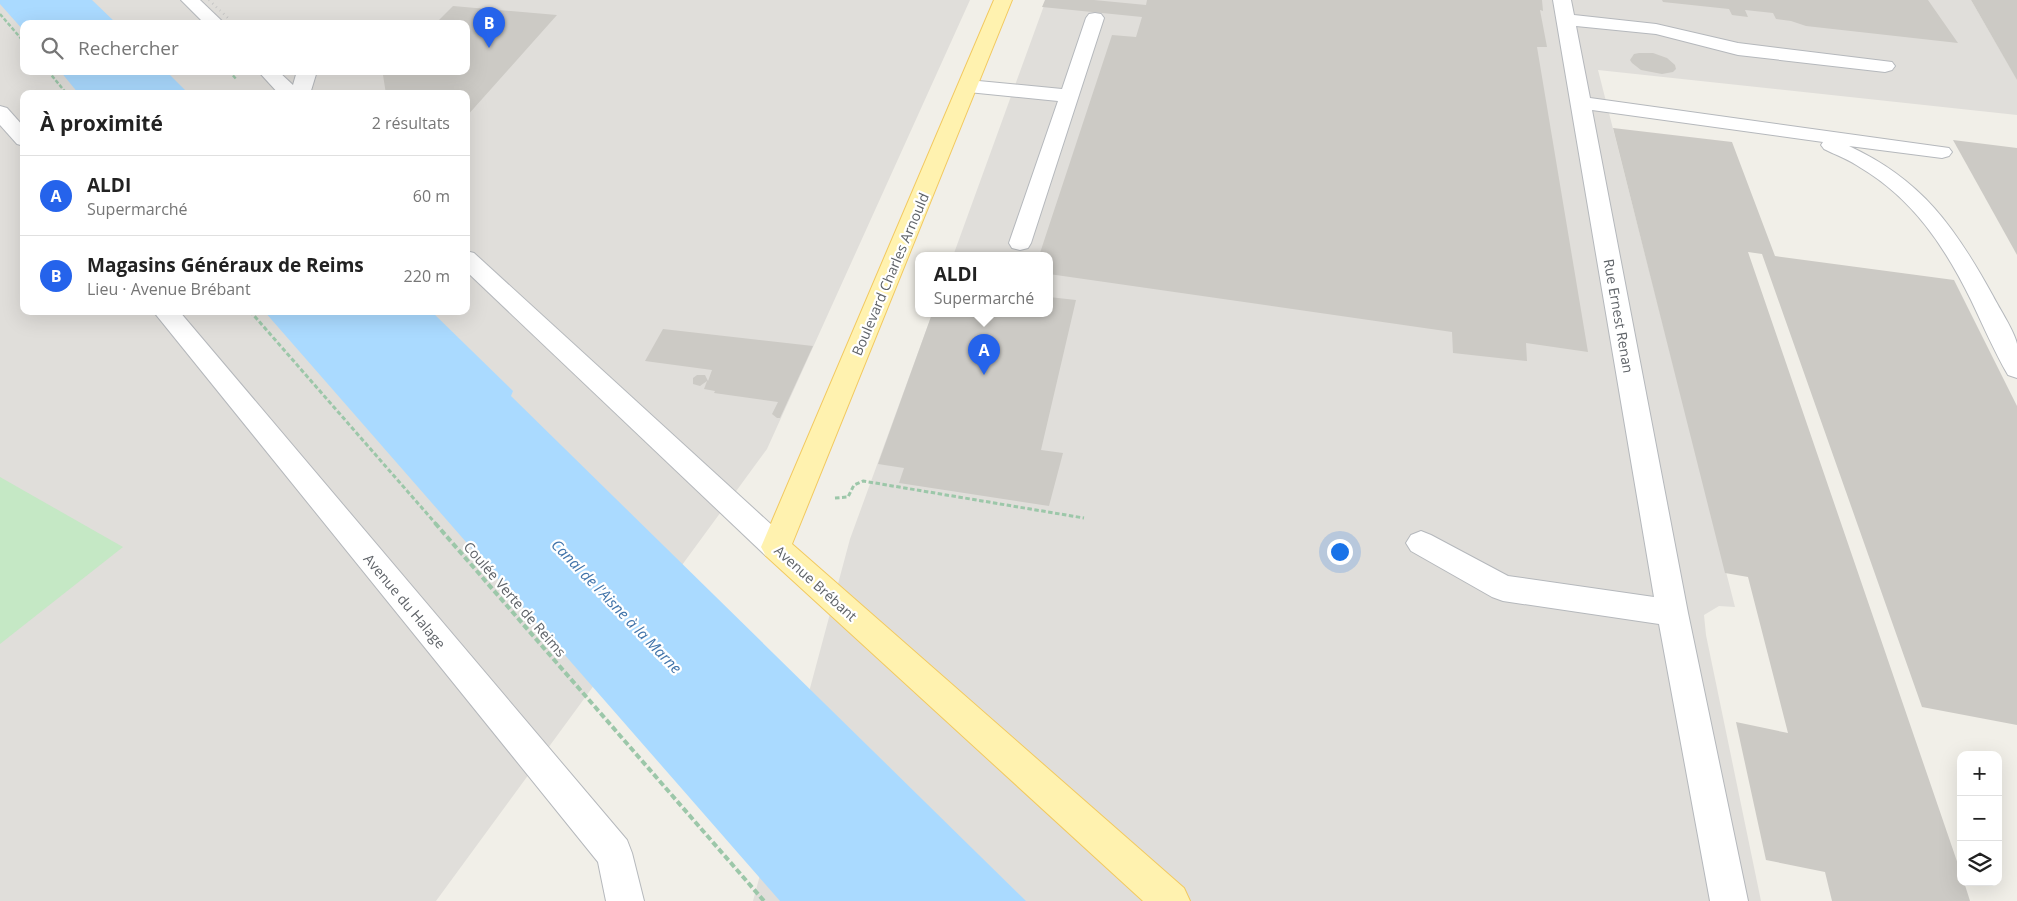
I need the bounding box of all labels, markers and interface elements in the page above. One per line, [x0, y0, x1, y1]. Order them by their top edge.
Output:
pin: B [473, 7, 505, 48]
search box [20, 20, 470, 75]
icon: search [38, 34, 66, 62]
text: Rechercher [78, 35, 179, 61]
text: À proximité [40, 109, 163, 137]
text: 2 résultats [372, 112, 450, 134]
text: ALDI [87, 172, 131, 198]
text: A [50, 185, 62, 207]
text: 60 m [413, 185, 450, 207]
street label: Boulevard Charles Arnould [847, 190, 933, 358]
text: Supermarché [87, 198, 188, 220]
text: Magasins Généraux de Reims [87, 252, 364, 278]
popup [915, 252, 1053, 317]
street label: Rue Ernest Renan [1600, 258, 1638, 374]
text: ALDI [934, 261, 978, 287]
text: B [51, 265, 61, 287]
text: 220 m [404, 265, 450, 287]
text: Lieu · Avenue Brébant [87, 278, 251, 300]
text: Supermarché [934, 287, 1034, 309]
pin: A [968, 334, 1000, 375]
water label: Canal de l'Aisne à la Marne [547, 535, 687, 678]
street label: Coulée Verte de Reims [460, 537, 571, 661]
your location [1327, 539, 1353, 565]
street label: Avenue Brébant [771, 541, 861, 625]
street label: Avenue du Halage [360, 550, 450, 652]
map controls [1957, 751, 2002, 886]
button: + [1957, 751, 2002, 796]
button: − [1957, 796, 2002, 841]
button: layers [1957, 841, 2002, 886]

